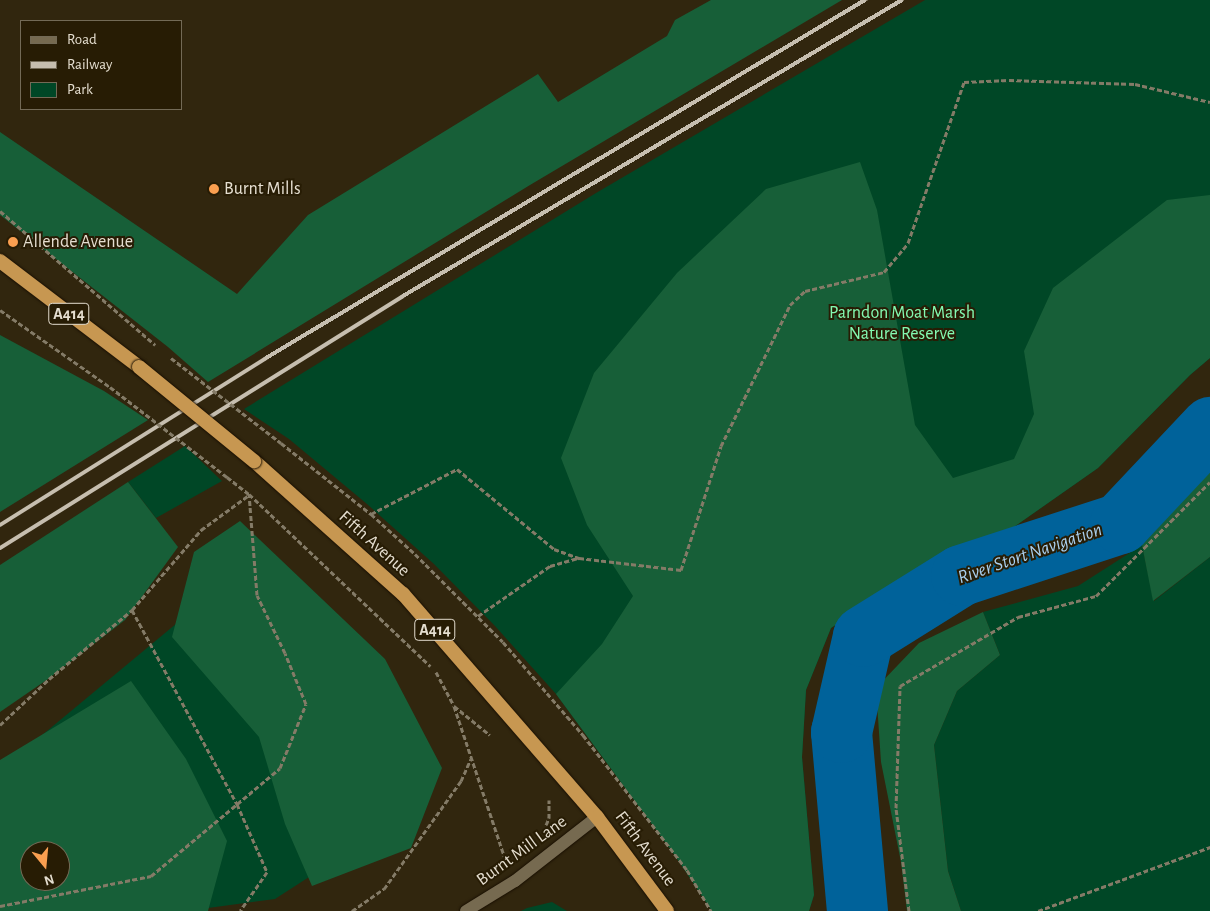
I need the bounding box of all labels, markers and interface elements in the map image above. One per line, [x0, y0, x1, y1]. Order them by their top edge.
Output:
legend [20, 20, 182, 110]
text: Road [67, 32, 97, 47]
text: Railway [67, 57, 112, 72]
text: Park [67, 82, 93, 97]
place label: Burnt Mills [224, 178, 301, 200]
marker: Burnt Mills [208, 183, 220, 195]
place label: Allende Avenue [23, 231, 133, 253]
marker: Allende Avenue [7, 236, 19, 248]
road number: A414 [48, 300, 90, 328]
park label: Parndon Moat Marsh Nature Reserve [829, 303, 975, 346]
street label: Fifth Avenue [334, 506, 414, 582]
water label: River Stort Navigation [955, 519, 1105, 589]
road number: A414 [414, 616, 456, 644]
street label: Fifth Avenue [610, 807, 680, 891]
street label: Burnt Mill Lane [473, 811, 571, 891]
north arrow [20, 841, 70, 891]
text: N [42, 871, 56, 888]

